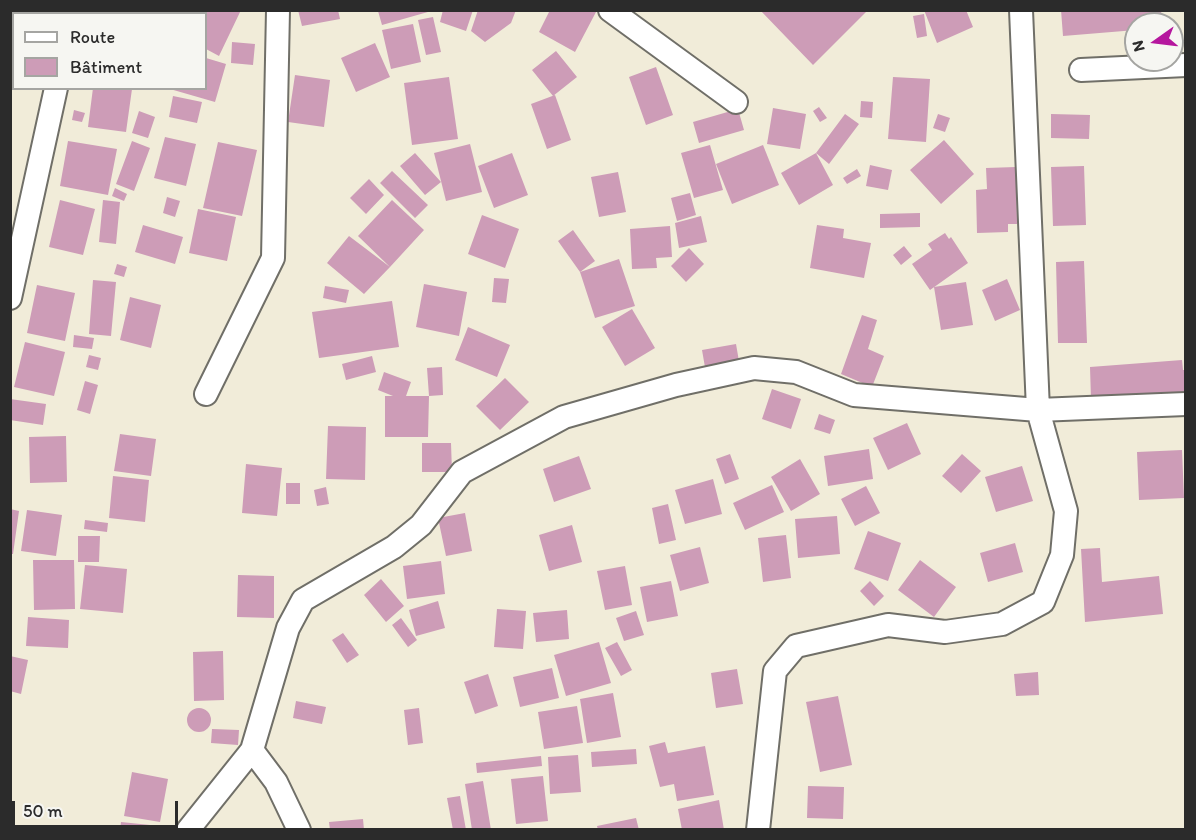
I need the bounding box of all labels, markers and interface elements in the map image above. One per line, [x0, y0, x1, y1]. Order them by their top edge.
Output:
legend [12, 12, 207, 90]
north arrow [1124, 12, 1184, 72]
text: Route [70, 26, 115, 48]
text: N [1127, 38, 1149, 54]
text: Bâtiment [70, 56, 142, 78]
scale bar [15, 789, 182, 827]
text: 50 m [23, 800, 63, 822]

